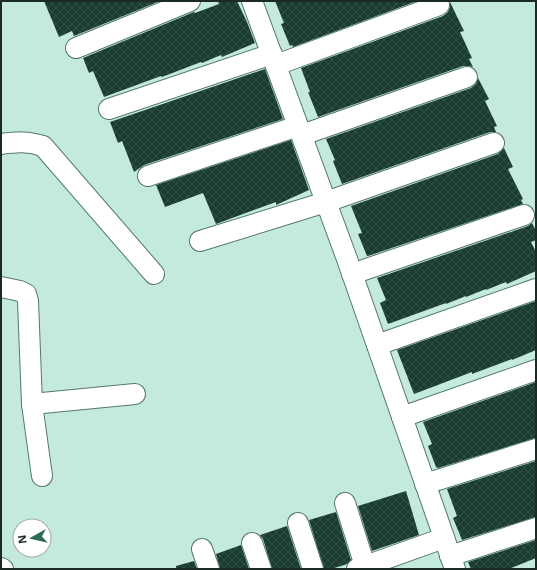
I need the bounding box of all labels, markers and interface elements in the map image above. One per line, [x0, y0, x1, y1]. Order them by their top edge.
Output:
north arrow [12, 518, 52, 558]
text: N [14, 534, 30, 545]

